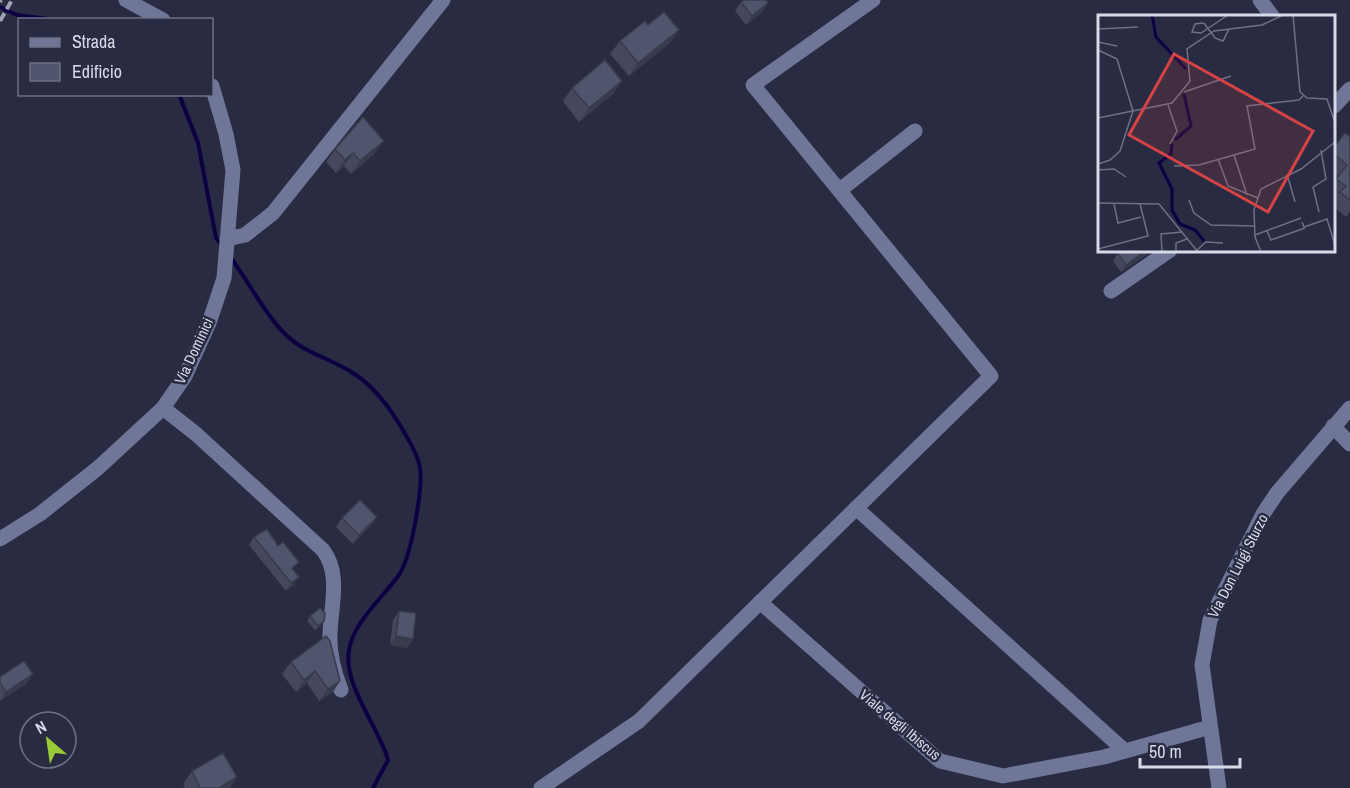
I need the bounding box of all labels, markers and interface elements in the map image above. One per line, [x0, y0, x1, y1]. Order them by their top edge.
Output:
inset map [1098, 15, 1335, 252]
legend [18, 18, 213, 96]
text: Strada [72, 29, 116, 54]
text: Edificio [72, 59, 122, 84]
street label: Via Dominici [169, 314, 218, 387]
street label: Via Don Luigi Sturzo [1202, 510, 1273, 621]
street label: Viale degli Ibiscus [855, 684, 945, 765]
north arrow [18, 710, 78, 770]
text: N [31, 715, 50, 739]
scale bar [1140, 731, 1240, 769]
text: 50 m [1149, 739, 1182, 764]

